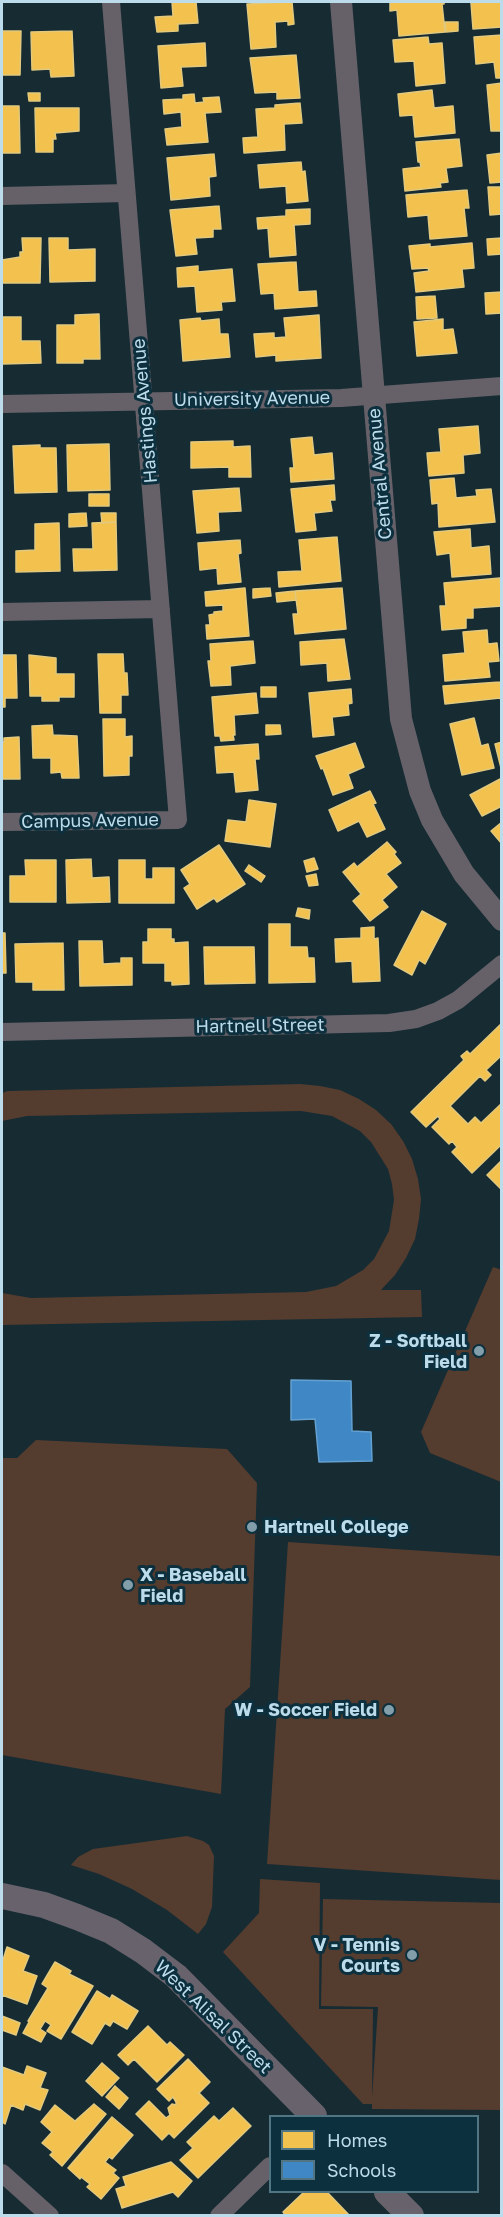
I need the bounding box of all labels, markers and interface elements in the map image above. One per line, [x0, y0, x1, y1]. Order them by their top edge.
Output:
street label: Hastings Avenue [128, 338, 162, 484]
street label: University Avenue [174, 387, 330, 411]
street label: Central Avenue [364, 408, 396, 540]
street label: Campus Avenue [21, 809, 159, 833]
street label: Hartnell Street [195, 1014, 325, 1038]
place label: Z - Softball Field [369, 1330, 467, 1372]
marker: Z - Softball Field [472, 1344, 486, 1358]
place label: Hartnell College [264, 1516, 409, 1538]
marker: Hartnell College [245, 1520, 259, 1534]
place label: X - Baseball Field [140, 1564, 246, 1606]
marker: X - Baseball Field [121, 1578, 135, 1592]
place label: W - Soccer Field [234, 1699, 377, 1721]
marker: W - Soccer Field [382, 1703, 396, 1717]
place label: V - Tennis Courts [314, 1934, 400, 1976]
marker: V - Tennis Courts [405, 1948, 419, 1962]
street label: West Alisal Street [150, 1956, 276, 2078]
legend [269, 2115, 479, 2193]
text: Homes [327, 2129, 387, 2151]
text: Schools [327, 2159, 396, 2181]

